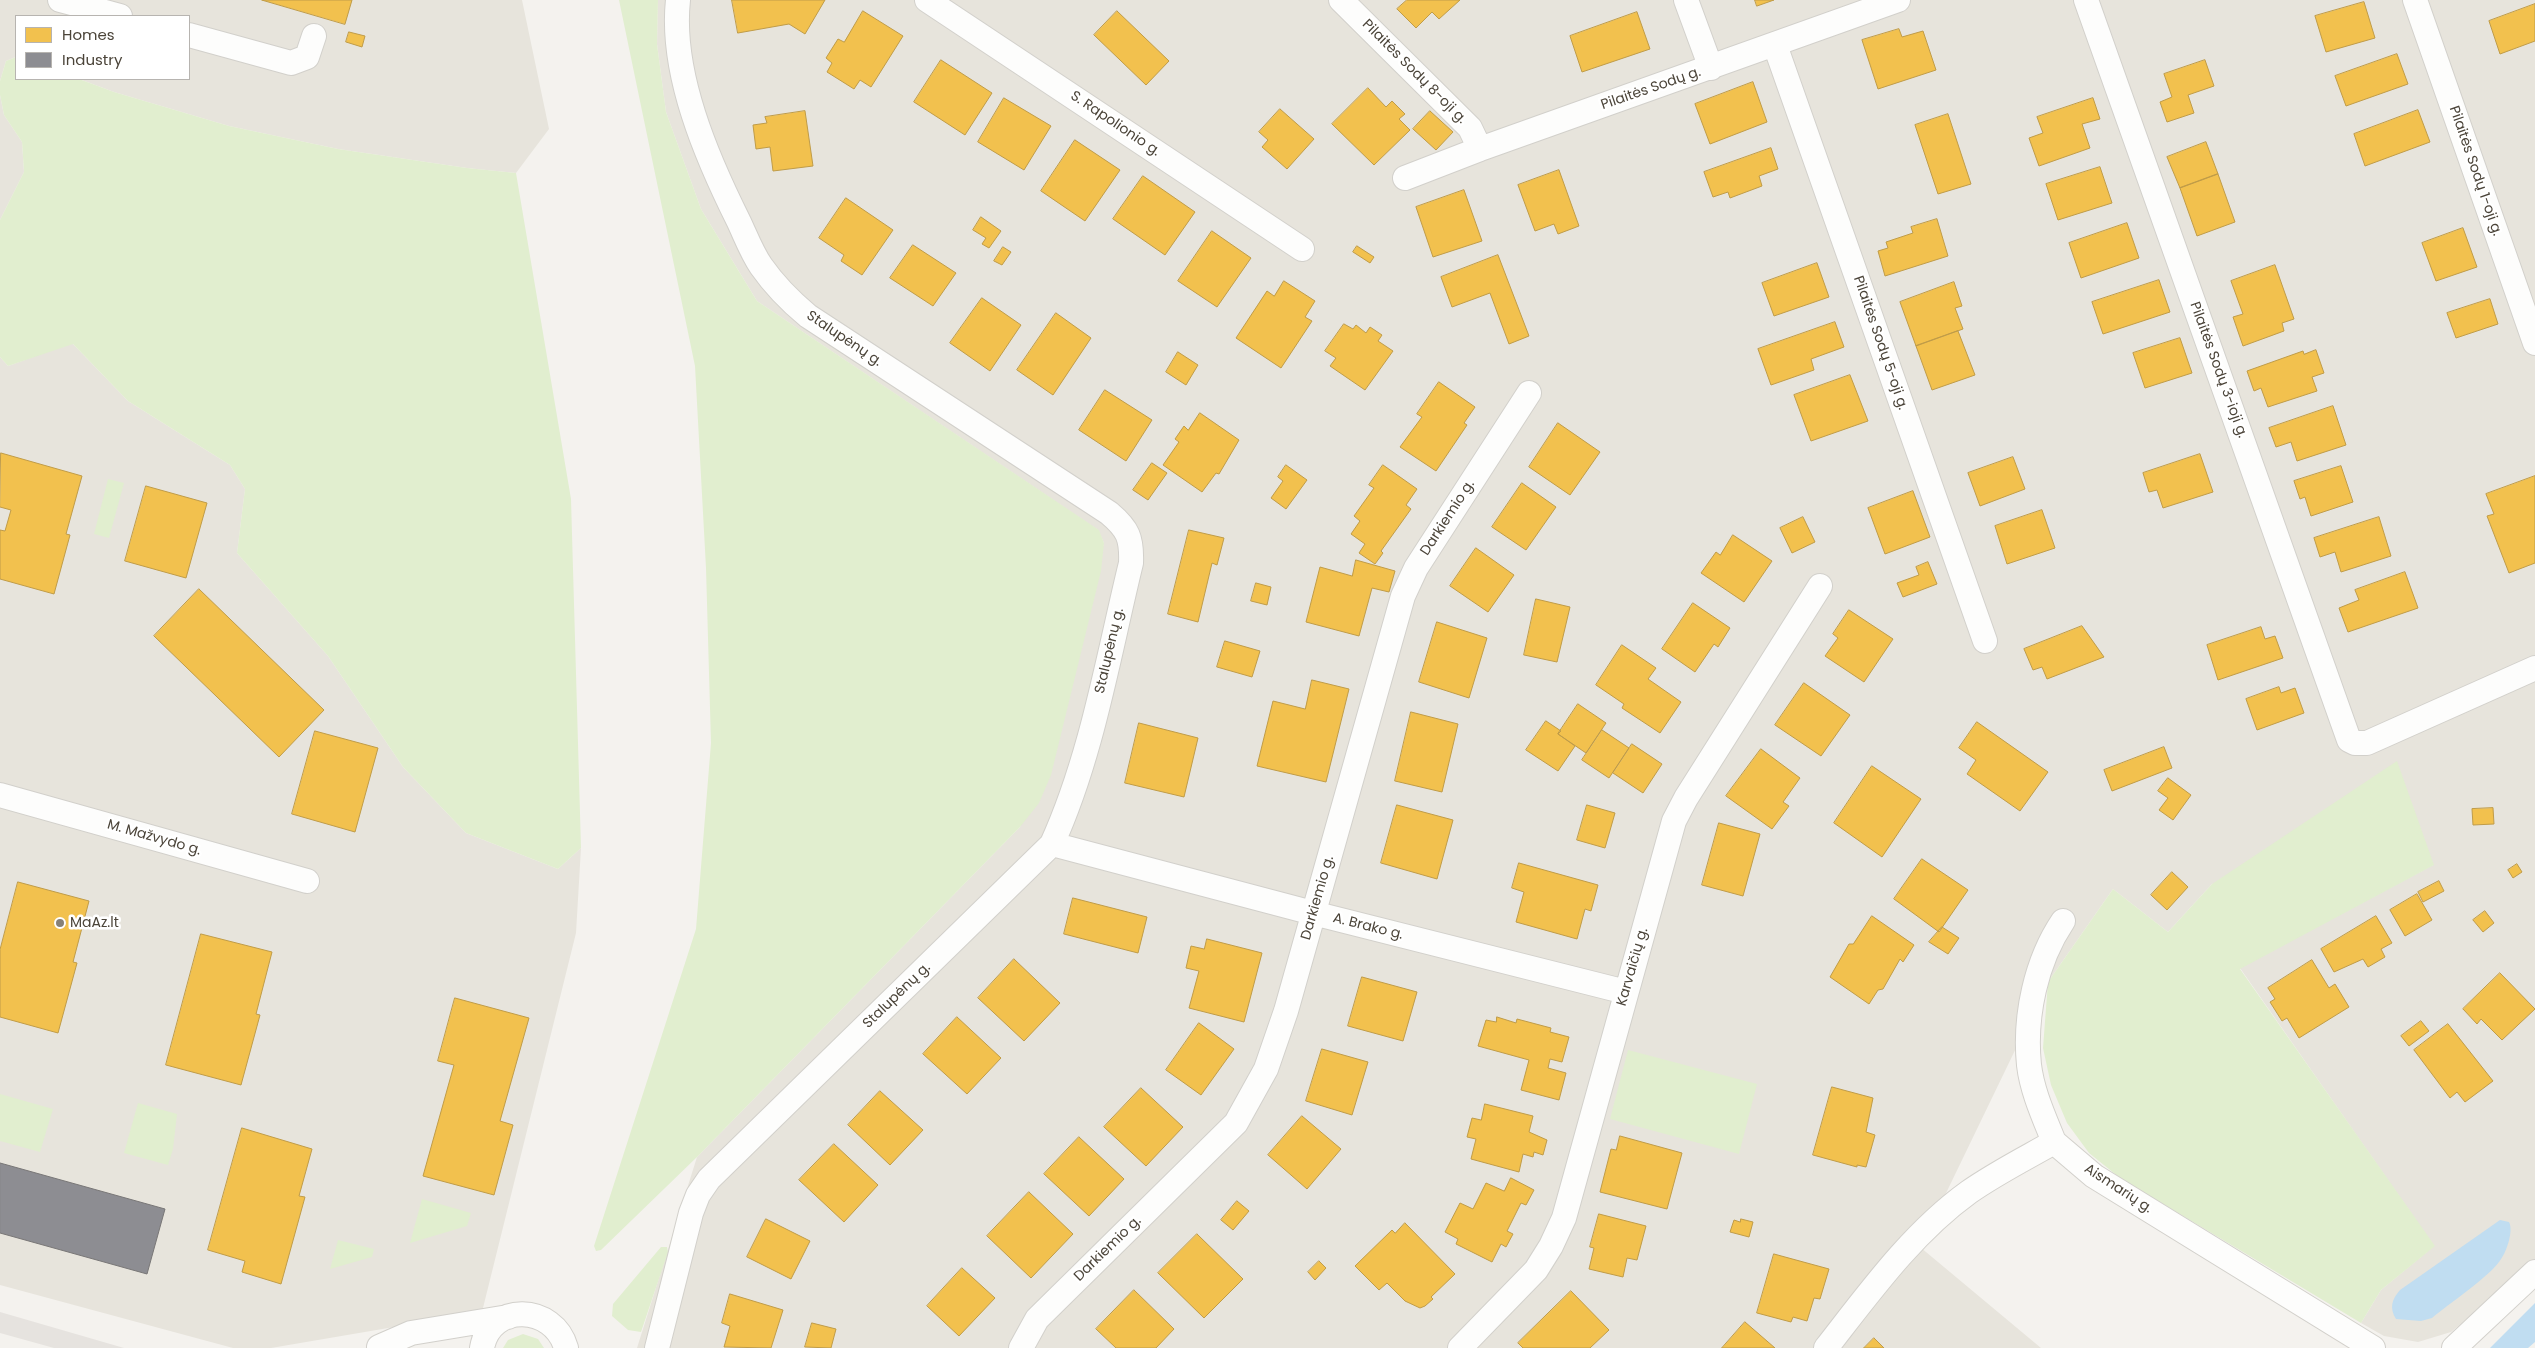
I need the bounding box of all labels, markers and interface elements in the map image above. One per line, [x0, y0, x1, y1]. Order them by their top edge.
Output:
legend [15, 15, 190, 80]
street label: Pilaitės Sodų 8-oji g. [1358, 16, 1470, 128]
text: Homes [62, 24, 115, 45]
text: Industry [62, 49, 122, 70]
street label: Pilaitės Sodų g. [1599, 64, 1703, 114]
street label: S. Rapolionio g. [1067, 88, 1163, 160]
street label: Pilaitės Sodų 1-oji g. [2445, 104, 2505, 238]
street label: Pilaitės Sodų 5-oji g. [1849, 274, 1911, 412]
street label: Pilaitės Sodų 3-ioji g. [2186, 300, 2250, 440]
street label: Stalupėnų g. [803, 308, 885, 370]
street label: Darkiemio g. [1417, 477, 1479, 559]
street label: Stalupėnų g. [1092, 607, 1128, 695]
street label: M. Mažvydo g. [105, 817, 203, 859]
street label: Darkiemio g. [1298, 854, 1338, 942]
street label: A. Brako g. [1331, 910, 1405, 944]
place label: MaAz.lt [70, 915, 119, 931]
marker: MaAz.lt [54, 917, 66, 929]
street label: Karvaičių g. [1614, 926, 1652, 1008]
street label: Stalupėnų g. [860, 960, 934, 1032]
street label: Aismarių g. [2081, 1161, 2155, 1217]
street label: Darkiemio g. [1071, 1213, 1145, 1285]

